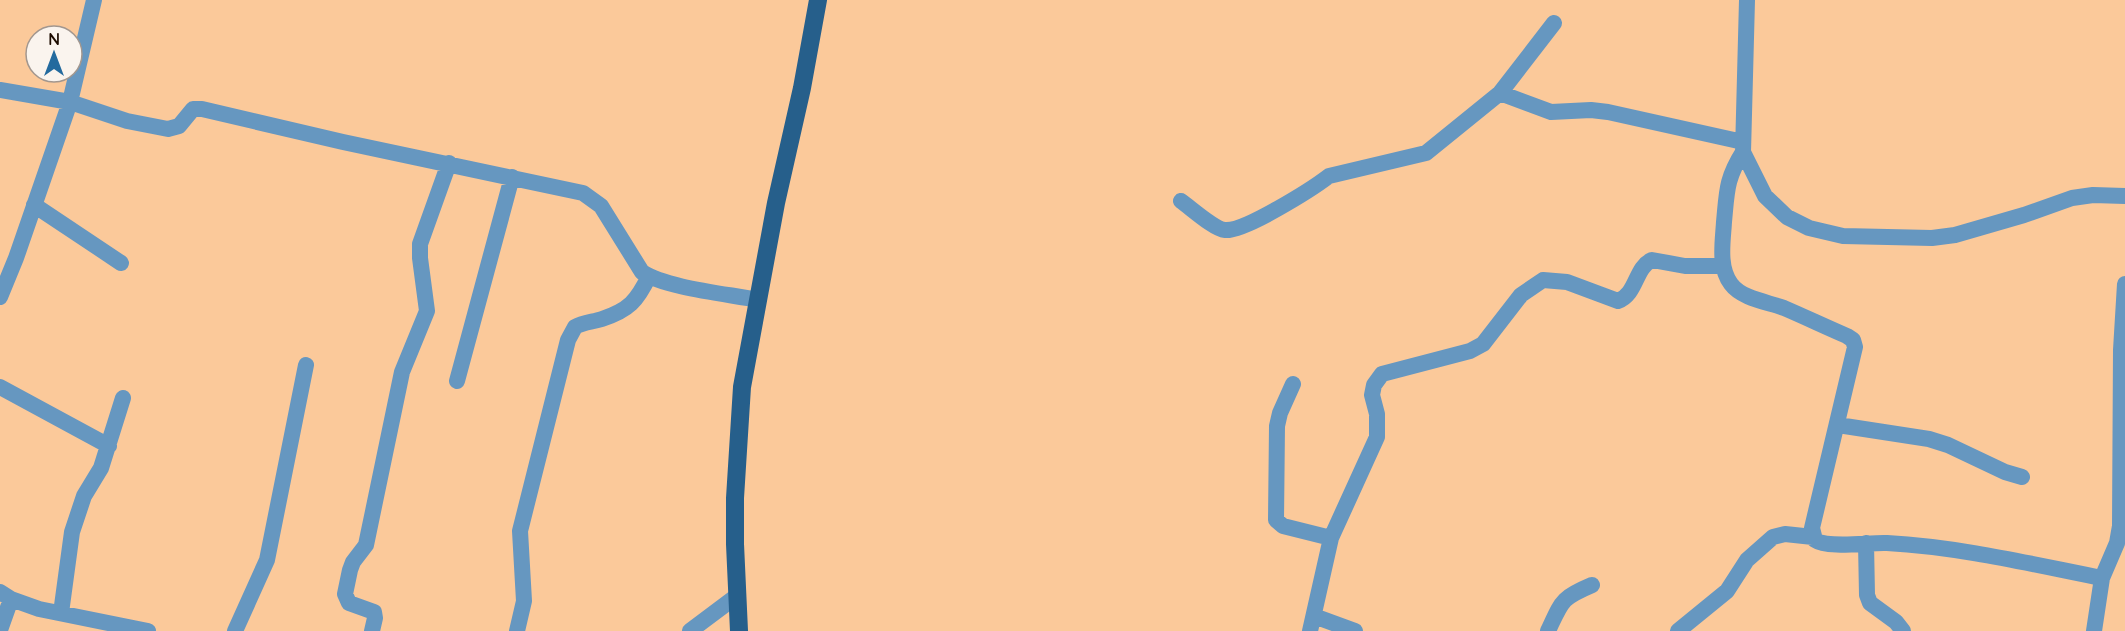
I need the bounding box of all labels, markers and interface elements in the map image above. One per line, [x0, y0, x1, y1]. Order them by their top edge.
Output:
north arrow [24, 24, 84, 84]
text: N [48, 29, 60, 49]

